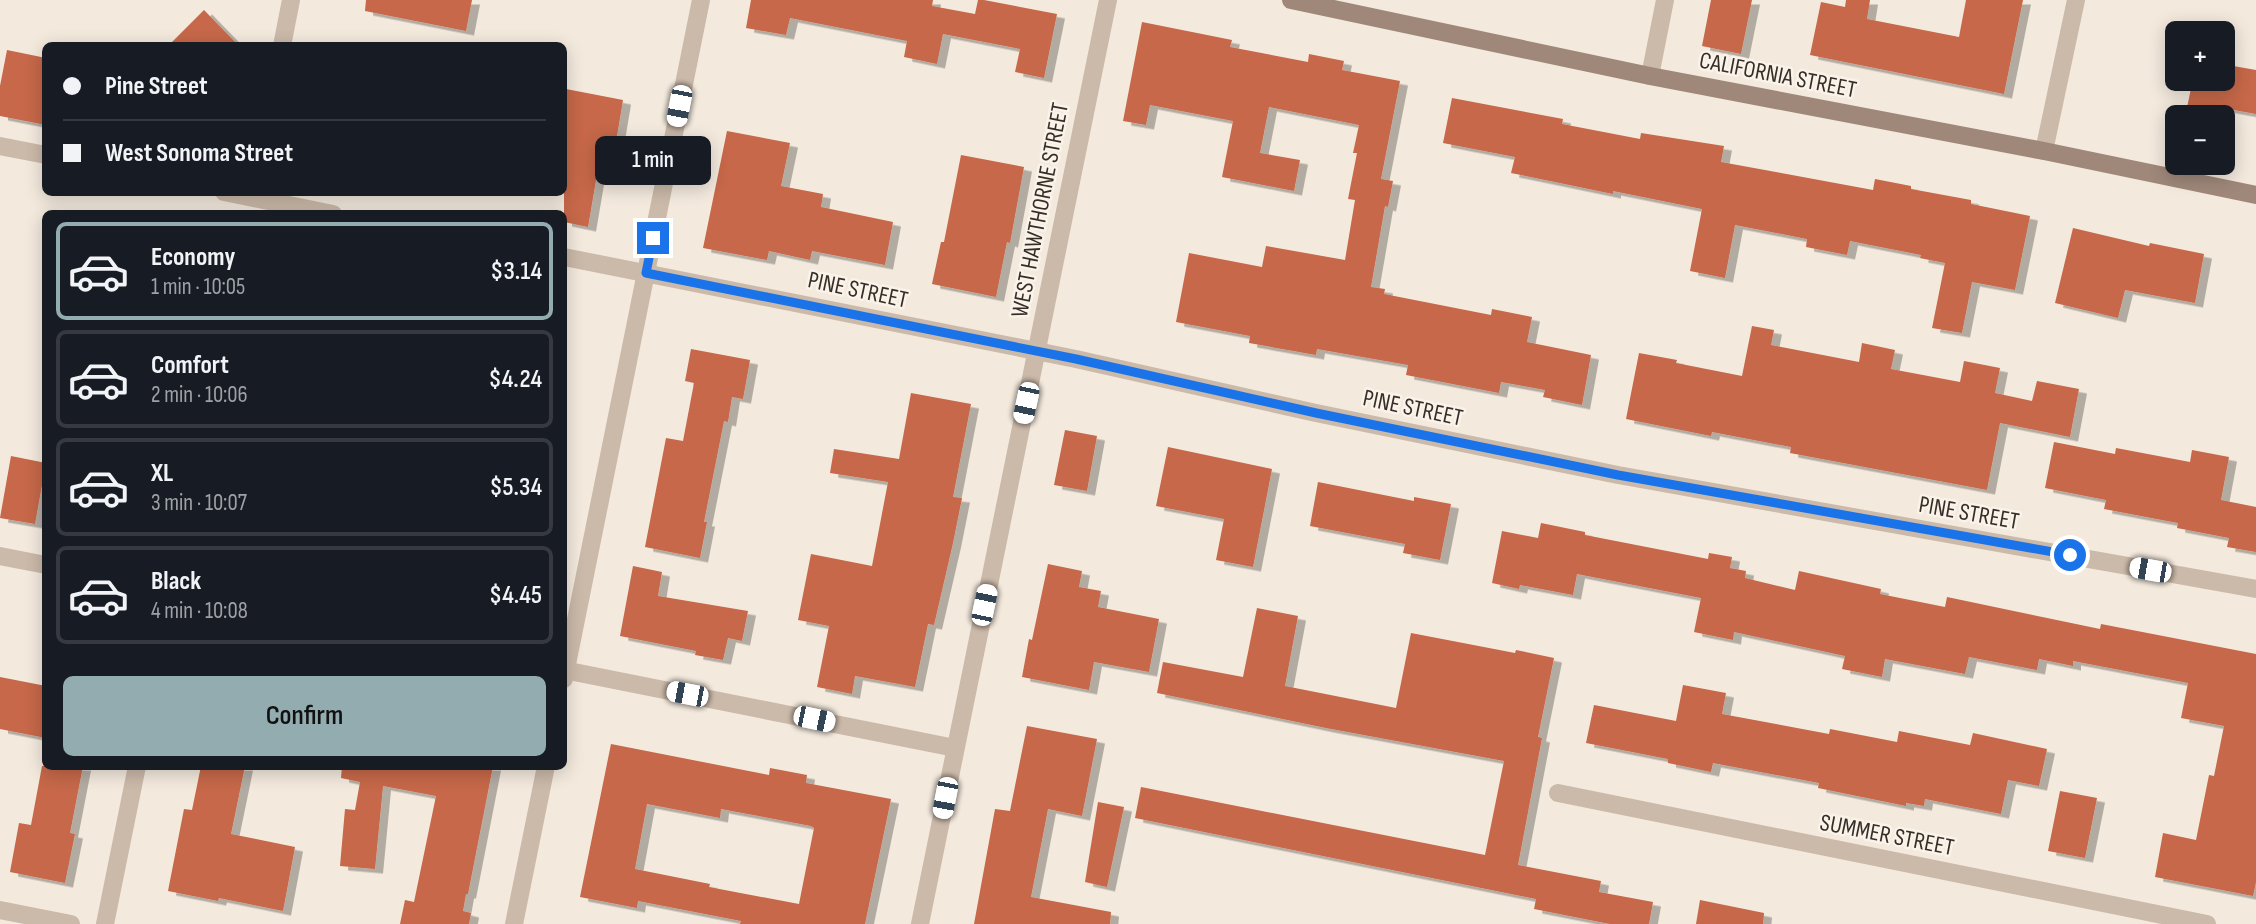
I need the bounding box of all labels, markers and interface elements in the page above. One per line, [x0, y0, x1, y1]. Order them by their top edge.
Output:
map controls [2165, 21, 2235, 175]
button: + [2165, 21, 2235, 91]
street label: CALIFORNIA STREET [1697, 46, 1859, 104]
text: Pine Street [105, 71, 208, 102]
car [665, 83, 694, 129]
street label: WEST HAWTHORNE STREET [1005, 100, 1075, 320]
button: − [2165, 105, 2235, 175]
callout: 1 min [595, 136, 711, 186]
text: West Sonoma Street [105, 138, 293, 169]
text: 1 min [632, 146, 674, 174]
route end [637, 222, 669, 254]
icon: car [67, 240, 130, 303]
text: Economy [151, 242, 235, 273]
text: $3.14 [490, 256, 542, 287]
street label: PINE STREET [805, 265, 911, 315]
text: 1 min · 10:05 [151, 273, 245, 301]
icon: car [67, 348, 130, 411]
text: Comfort [151, 350, 229, 381]
text: $4.24 [488, 364, 542, 395]
car [1012, 380, 1041, 426]
text: 2 min · 10:06 [151, 381, 248, 409]
street label: PINE STREET [1360, 383, 1466, 433]
icon: car [67, 456, 130, 519]
text: XL [151, 458, 173, 489]
text: $5.34 [489, 472, 542, 503]
text: 3 min · 10:07 [151, 489, 247, 517]
street label: PINE STREET [1917, 490, 2022, 536]
route start [2054, 539, 2086, 571]
car [2128, 556, 2173, 584]
icon: car [67, 564, 130, 627]
text: Black [151, 566, 201, 597]
text: $4.45 [489, 580, 542, 611]
car [970, 582, 999, 628]
text: 4 min · 10:08 [151, 597, 248, 625]
button: Confirm [63, 676, 546, 756]
car [665, 680, 710, 708]
car [792, 704, 837, 734]
car [931, 775, 960, 821]
street label: SUMMER STREET [1818, 808, 1957, 862]

